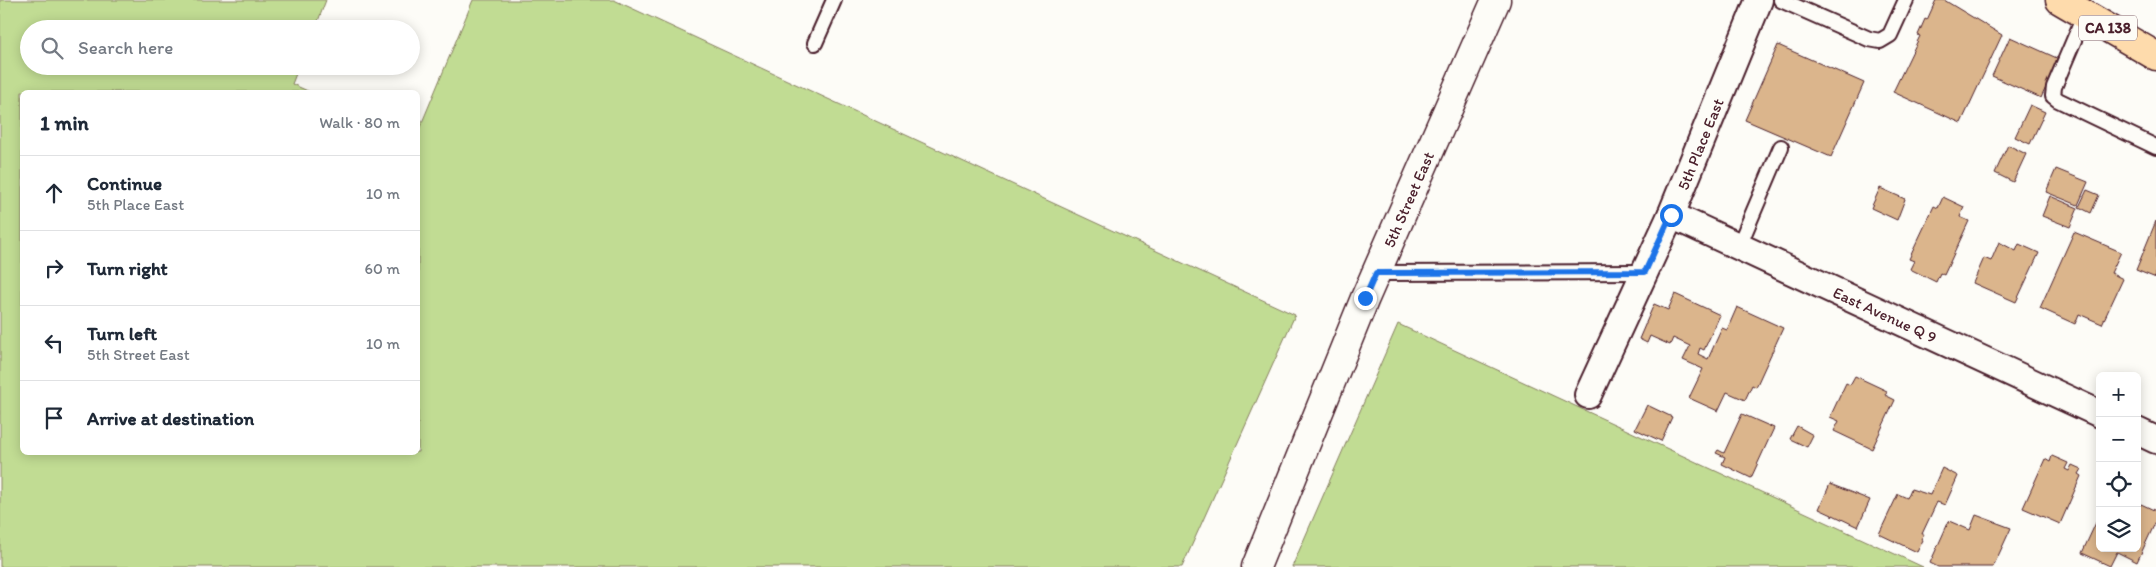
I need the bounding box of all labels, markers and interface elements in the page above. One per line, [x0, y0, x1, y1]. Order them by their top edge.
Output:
road number: CA 138 [2079, 15, 2137, 40]
search box [20, 20, 420, 75]
icon: search [38, 34, 66, 62]
text: Search here [78, 36, 173, 59]
street label: 5th Place East [1673, 96, 1728, 193]
text: 1 min [40, 110, 89, 135]
text: Walk · 80 m [319, 113, 400, 132]
street label: 5th Street East [1379, 149, 1438, 250]
text: Continue [87, 172, 162, 195]
icon: ahead [40, 179, 68, 207]
text: 10 m [366, 184, 400, 203]
text: 5th Place East [87, 195, 184, 214]
route start [1660, 204, 1683, 227]
icon: right [40, 254, 68, 282]
text: Turn right [87, 257, 168, 280]
text: 60 m [365, 259, 400, 278]
street label: East Avenue Q 9 [1830, 283, 1940, 347]
route end [1354, 287, 1377, 310]
text: Turn left [87, 322, 157, 345]
icon: left [40, 329, 68, 357]
text: 10 m [366, 334, 400, 353]
text: 5th Street East [87, 345, 190, 364]
map controls [2096, 372, 2141, 552]
button: + [2096, 372, 2141, 417]
icon: arrive [40, 404, 68, 432]
text: Arrive at destination [87, 407, 254, 430]
button: − [2096, 417, 2141, 462]
button: locate [2096, 462, 2141, 507]
button: layers [2096, 507, 2141, 552]

